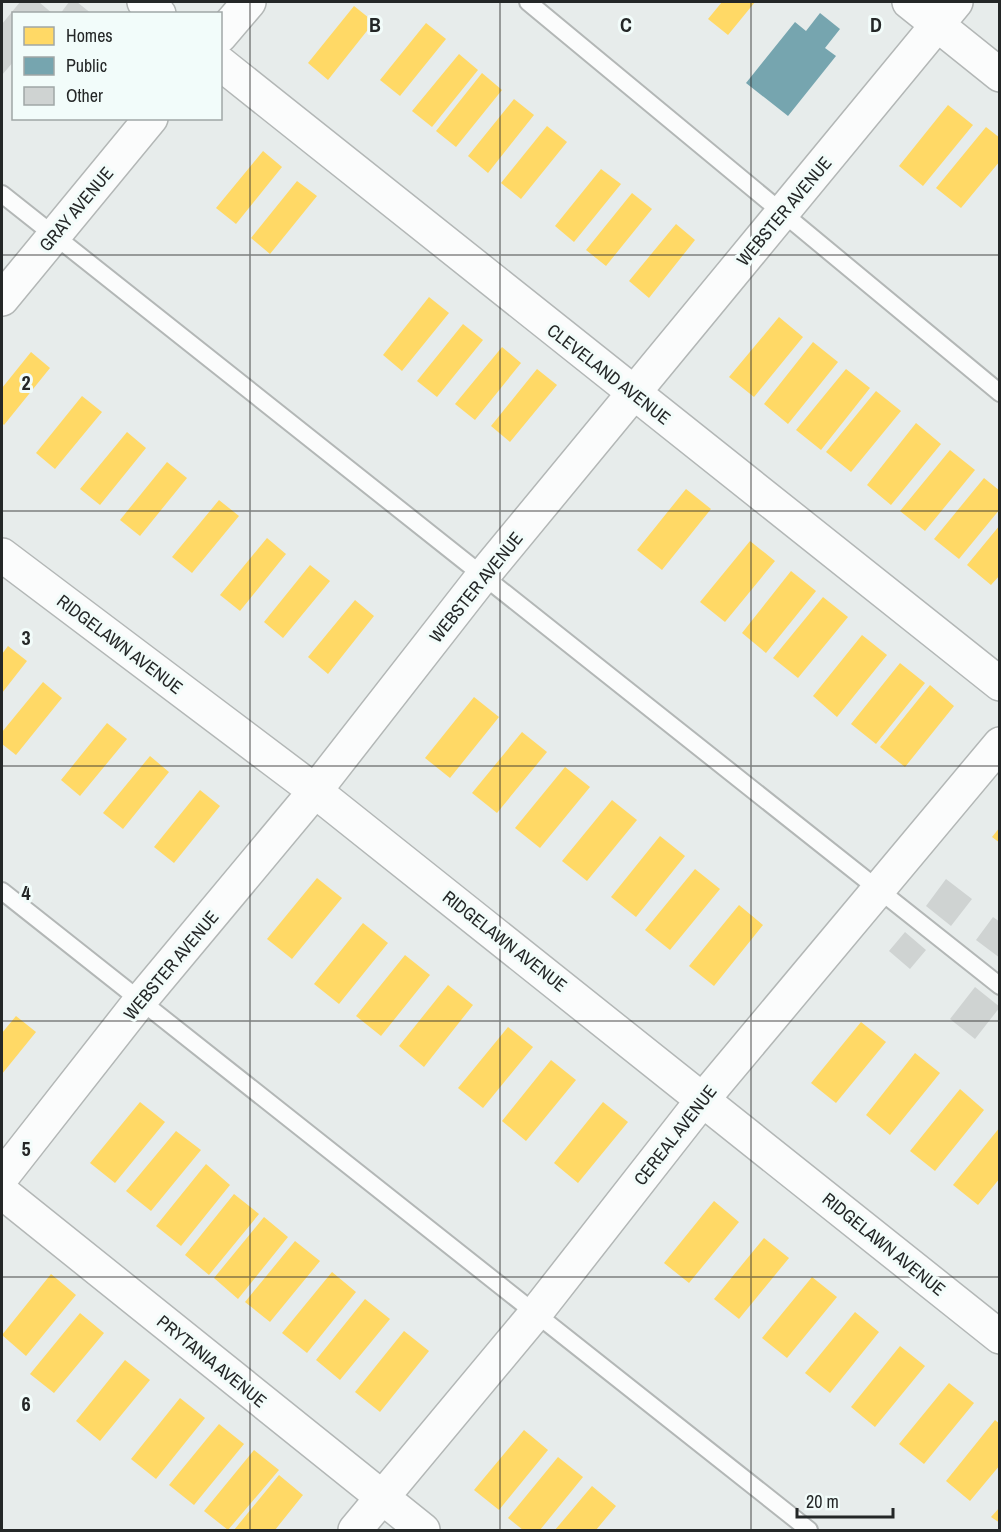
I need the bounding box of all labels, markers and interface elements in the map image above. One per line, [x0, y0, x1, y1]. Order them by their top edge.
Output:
text: B [369, 11, 381, 38]
text: C [620, 11, 632, 38]
text: D [870, 11, 882, 38]
legend [12, 12, 222, 120]
text: Homes [66, 23, 113, 48]
text: Public [66, 53, 107, 78]
text: Other [66, 83, 103, 108]
street label: WEBSTER AVENUE [731, 151, 837, 271]
street label: GRAY AVENUE [33, 161, 119, 257]
street label: CLEVELAND AVENUE [542, 318, 676, 430]
text: 2 [21, 369, 31, 396]
street label: WEBSTER AVENUE [424, 526, 528, 648]
street label: RIDGELAWN AVENUE [52, 588, 188, 700]
text: 3 [21, 624, 31, 651]
text: 4 [21, 879, 31, 906]
street label: RIDGELAWN AVENUE [438, 884, 572, 998]
street label: WEBSTER AVENUE [118, 905, 224, 1025]
street label: CEREAL AVENUE [628, 1079, 722, 1191]
text: 5 [21, 1135, 31, 1162]
street label: RIDGELAWN AVENUE [817, 1187, 951, 1301]
street label: PRYTANIA AVENUE [152, 1309, 272, 1413]
text: 6 [21, 1390, 31, 1417]
scale bar [797, 1481, 893, 1519]
text: 20 m [806, 1489, 839, 1514]

